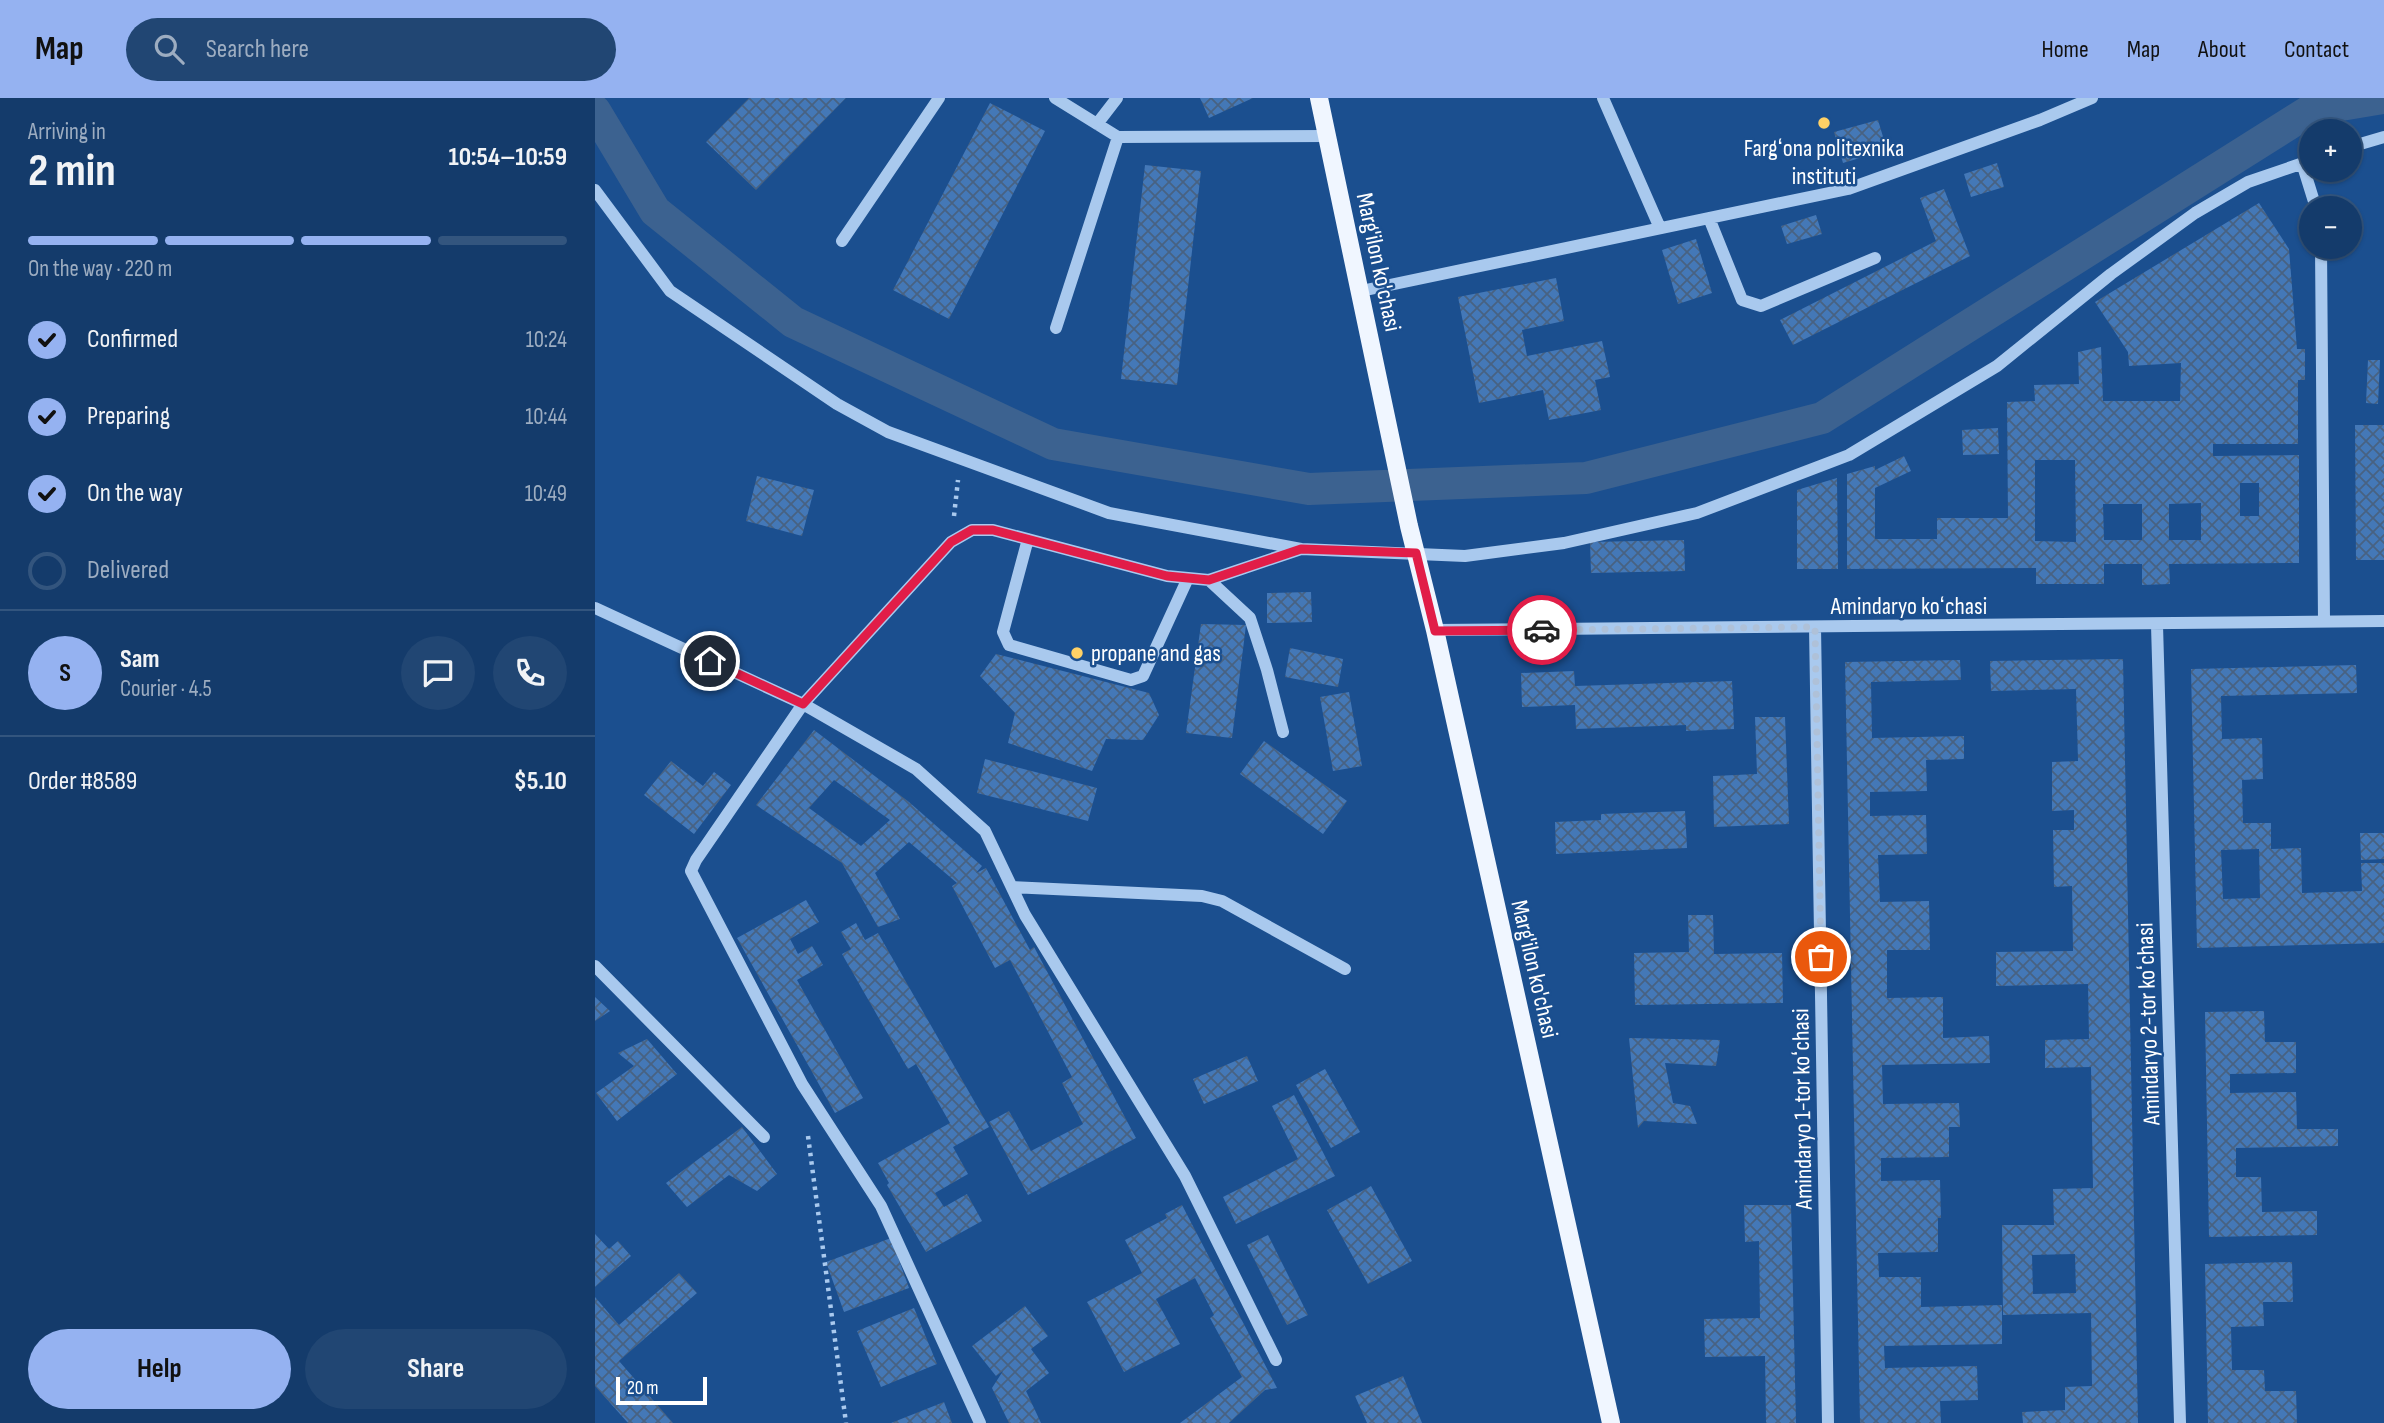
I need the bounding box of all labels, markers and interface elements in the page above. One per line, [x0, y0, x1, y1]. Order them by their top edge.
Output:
search box [126, 18, 616, 81]
text: Map [35, 29, 84, 69]
icon: search [150, 30, 188, 68]
text: Search here [206, 34, 309, 65]
text: Home [2041, 35, 2089, 64]
text: Map [2127, 35, 2160, 64]
text: About [2198, 35, 2246, 64]
text: Contact [2284, 35, 2349, 64]
marker: Fargʻona politexnika instituti [1816, 115, 1832, 131]
text: Arriving in [28, 118, 106, 146]
map controls [2299, 119, 2362, 259]
button: + [2299, 119, 2362, 182]
place label: Fargʻona politexnika instituti [1744, 134, 1904, 191]
text: 10:54–10:59 [449, 142, 567, 173]
text: 2 min [28, 144, 116, 199]
street label: Marg'ilon ko'chasi [1350, 190, 1407, 334]
button: − [2299, 196, 2362, 259]
text: On the way · 220 m [28, 255, 172, 283]
icon: check [28, 321, 66, 359]
text: Confirmed [87, 324, 178, 355]
text: 10:24 [526, 326, 567, 354]
icon: check [28, 398, 66, 436]
text: Preparing [87, 401, 170, 432]
text: 10:44 [525, 403, 567, 431]
icon: check [28, 475, 66, 513]
text: On the way [87, 478, 183, 509]
text: 10:49 [525, 480, 567, 508]
text: Delivered [87, 555, 169, 586]
street label: Amindaryo koʻchasi [1830, 592, 1987, 621]
courier [1507, 595, 1577, 665]
icon: car [1523, 611, 1561, 649]
pin [680, 631, 740, 691]
button: chat [401, 636, 475, 710]
button: phone [493, 636, 567, 710]
place label: propane and gas [1091, 639, 1221, 668]
icon: home [691, 642, 729, 680]
text: Sam [120, 644, 160, 675]
marker: propane and gas [1069, 645, 1085, 661]
text: S [59, 658, 71, 689]
text: Courier · 4.5 [120, 675, 212, 703]
text: Order #8589 [28, 766, 137, 797]
text: $5.10 [514, 766, 567, 797]
street label: Marg'ilon ko'chasi [1505, 897, 1564, 1041]
street label: Amindaryo 2-tor koʻchasi [2130, 922, 2167, 1127]
pin [1791, 927, 1851, 987]
icon: bag [1802, 938, 1840, 976]
street label: Amindaryo 1-tor koʻchasi [1786, 1008, 1819, 1211]
button: Help [28, 1329, 291, 1409]
button: Share [305, 1329, 567, 1409]
scale bar [616, 1374, 707, 1406]
text: 20 m [627, 1377, 659, 1400]

